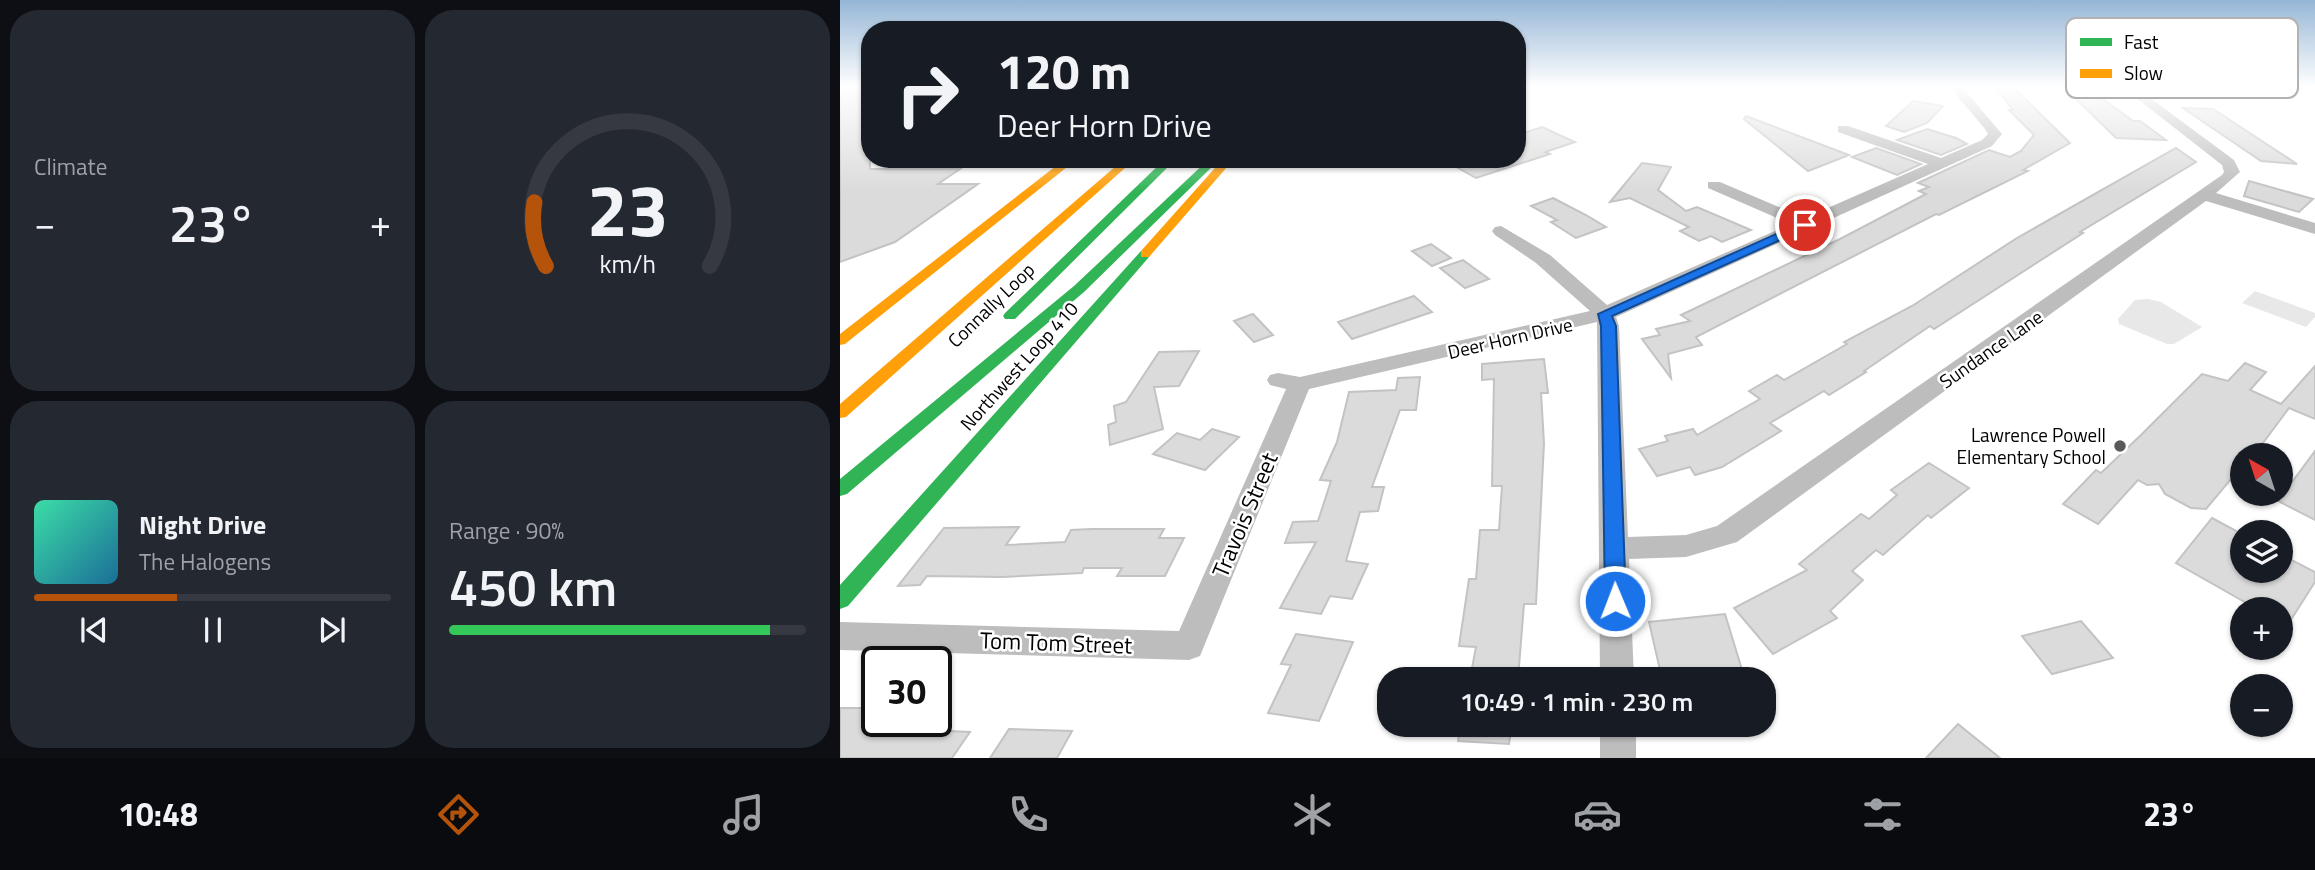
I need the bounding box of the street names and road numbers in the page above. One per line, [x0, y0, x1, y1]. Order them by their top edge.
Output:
street label: Connally Loop [941, 256, 1041, 354]
street label: Northwest Loop 410 [953, 295, 1085, 437]
street label: Sundance Lane [1933, 302, 2048, 395]
street label: Deer Horn Drive [1445, 309, 1575, 366]
street label: Travois Street [1203, 447, 1287, 583]
street label: Tom Tom Street [979, 622, 1133, 663]

